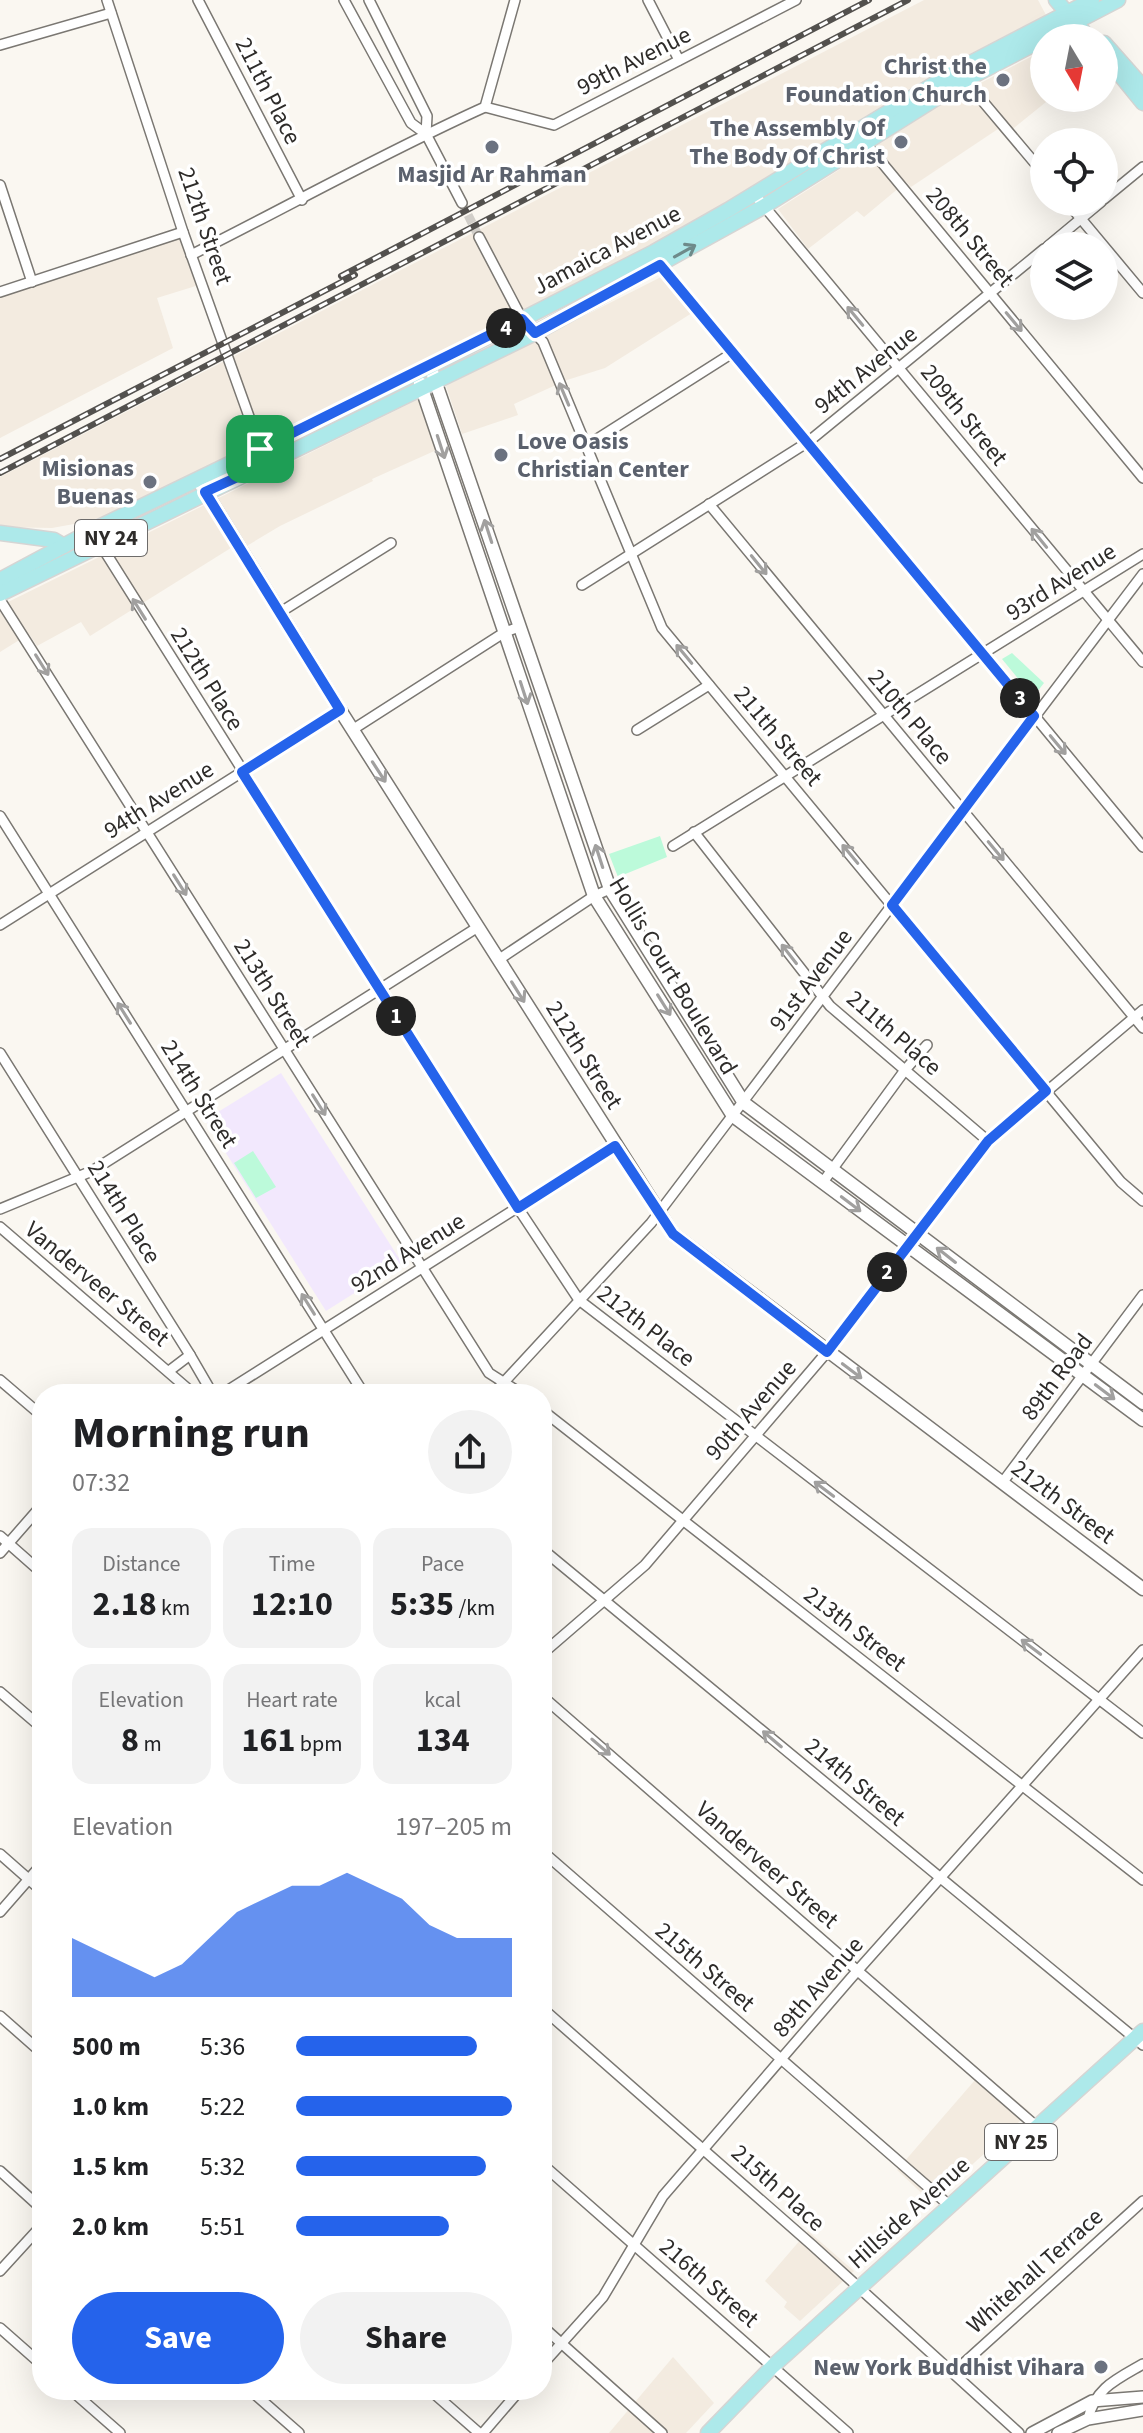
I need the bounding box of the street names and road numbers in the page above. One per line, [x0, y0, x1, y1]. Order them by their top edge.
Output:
street label: 99th Avenue [571, 17, 697, 105]
street label: 211th Place [226, 31, 310, 151]
street label: 212th Street [169, 163, 241, 289]
street label: 208th Street [917, 179, 1023, 295]
street label: Jamaica Avenue [527, 196, 687, 304]
street label: 94th Avenue [807, 317, 925, 423]
street label: 209th Street [912, 357, 1016, 473]
road number: NY 24 [75, 520, 147, 556]
street label: 93rd Avenue [999, 534, 1123, 630]
street label: 212th Place [161, 621, 253, 737]
street label: 210th Place [859, 661, 961, 773]
street label: 211th Street [725, 678, 831, 794]
street label: 94th Avenue [97, 752, 221, 848]
street label: Hollis Court Boulevard [600, 870, 746, 1082]
street label: 91st Avenue [761, 921, 861, 1039]
street label: 213th Street [225, 932, 319, 1054]
street label: 211th Place [839, 982, 949, 1084]
street label: 212th Street [537, 994, 631, 1116]
street label: 214th Street [152, 1033, 246, 1155]
street label: 214th Place [78, 1154, 170, 1270]
street label: 92nd Avenue [344, 1204, 472, 1302]
street label: Vanderveer Street [17, 1213, 177, 1355]
street label: 212th Place [590, 1277, 702, 1375]
street label: 89th Road [1013, 1326, 1101, 1428]
street label: 90th Avenue [697, 1352, 805, 1468]
street label: 212th Street [1004, 1451, 1122, 1553]
street label: 213th Street [796, 1578, 914, 1680]
street label: 214th Street [797, 1729, 913, 1835]
street label: Vanderveer Street [688, 1793, 846, 1937]
street label: 215th Street [648, 1914, 762, 2020]
street label: 89th Avenue [764, 1929, 872, 2045]
road number: NY 25 [985, 2124, 1057, 2160]
street label: 215th Place [723, 2136, 833, 2240]
street label: Hillside Avenue [840, 2149, 978, 2277]
street label: Whitehall Terrace [959, 2200, 1111, 2342]
street label: 216th Street [652, 2230, 766, 2336]

